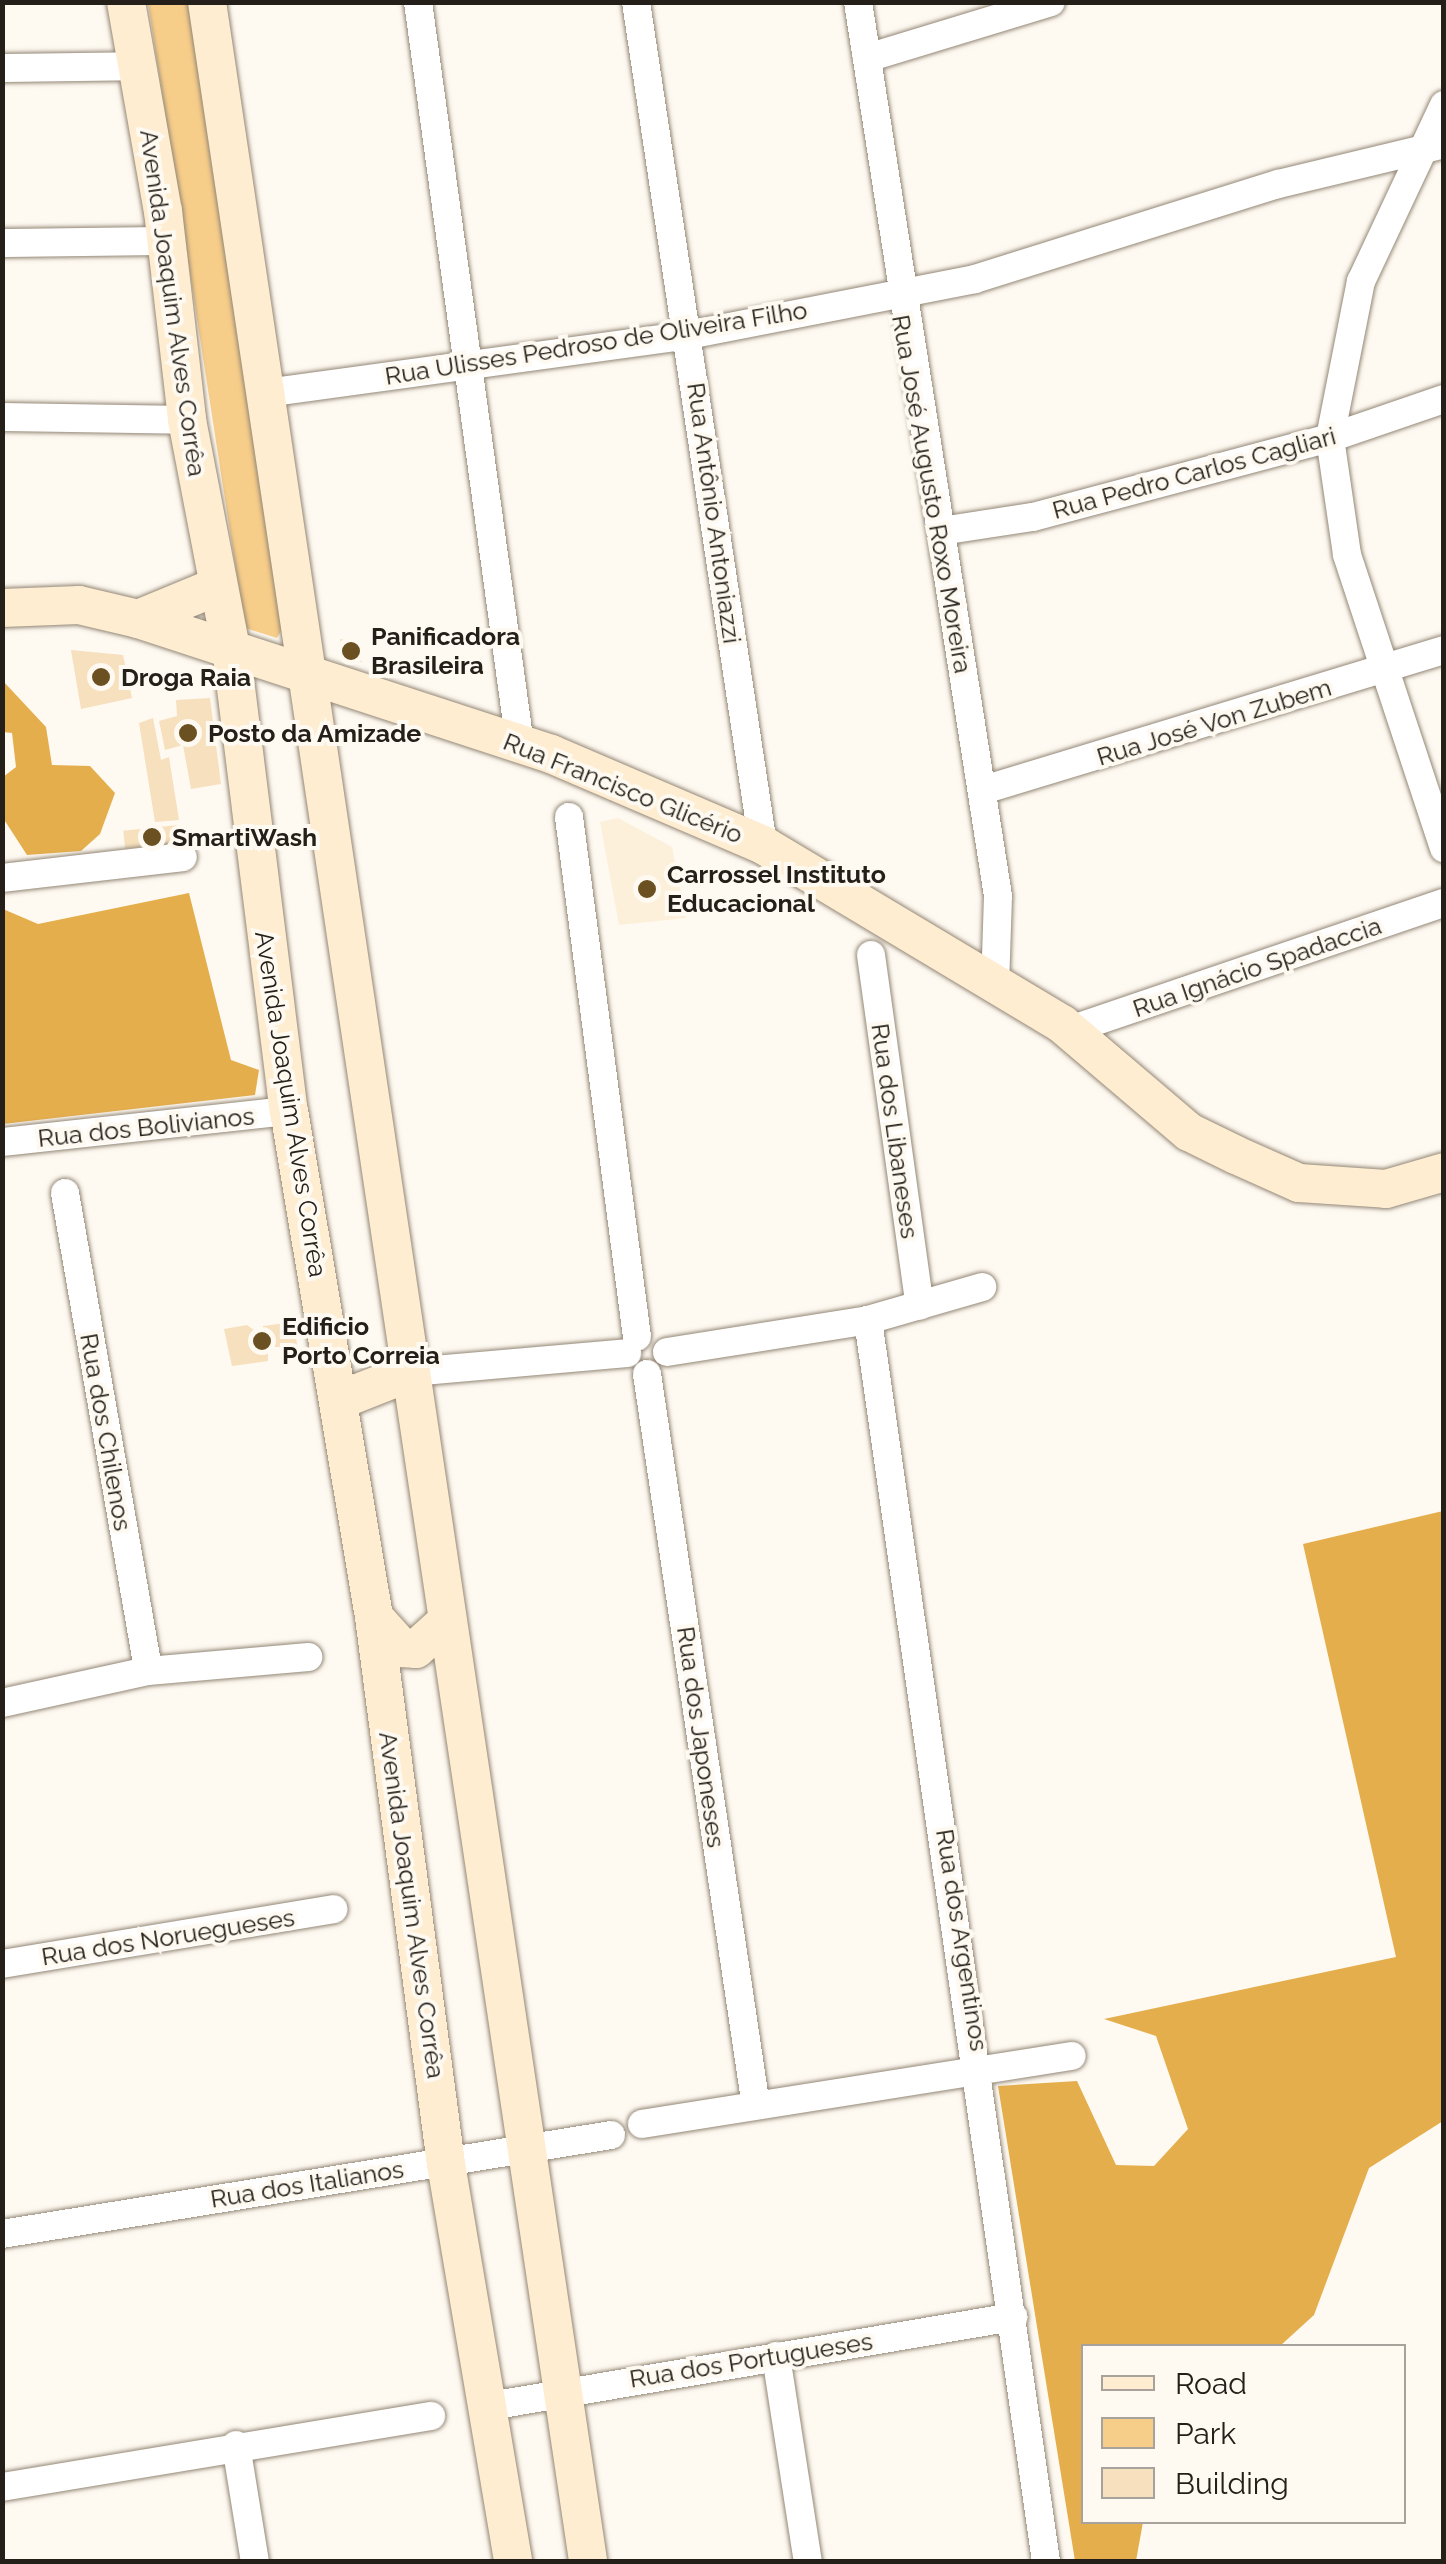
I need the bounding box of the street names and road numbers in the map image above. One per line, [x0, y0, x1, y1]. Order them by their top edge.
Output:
street label: Avenida Joaquim Alves Corrêa [134, 127, 212, 479]
street label: Rua Ulisses Pedroso de Oliveira Filho [383, 295, 809, 391]
street label: Rua José Augusto Roxo Moreira [886, 312, 978, 676]
street label: Rua Antônio Antoniazzi [681, 380, 747, 646]
street label: Rua Pedro Carlos Cagliari [1049, 421, 1339, 525]
street label: Rua José Von Zubem [1092, 672, 1336, 772]
street label: Rua Francisco Glicério [499, 726, 747, 850]
street label: Rua Ignácio Spadaccia [1129, 910, 1385, 1024]
street label: Avenida Joaquim Alves Corrêa [249, 928, 333, 1280]
street label: Rua dos Libaneses [865, 1021, 925, 1241]
street label: Rua dos Bolivianos [36, 1101, 256, 1153]
street label: Rua dos Chilenos [74, 1331, 138, 1533]
street label: Rua dos Japoneses [671, 1624, 731, 1850]
street label: Avenida Joaquim Alves Corrêa [373, 1729, 451, 2081]
street label: Rua dos Argentinos [930, 1826, 994, 2054]
street label: Rua dos Noruegueses [39, 1902, 297, 1972]
street label: Rua dos Italianos [208, 2154, 406, 2214]
street label: Rua dos Portugueses [627, 2326, 875, 2394]

